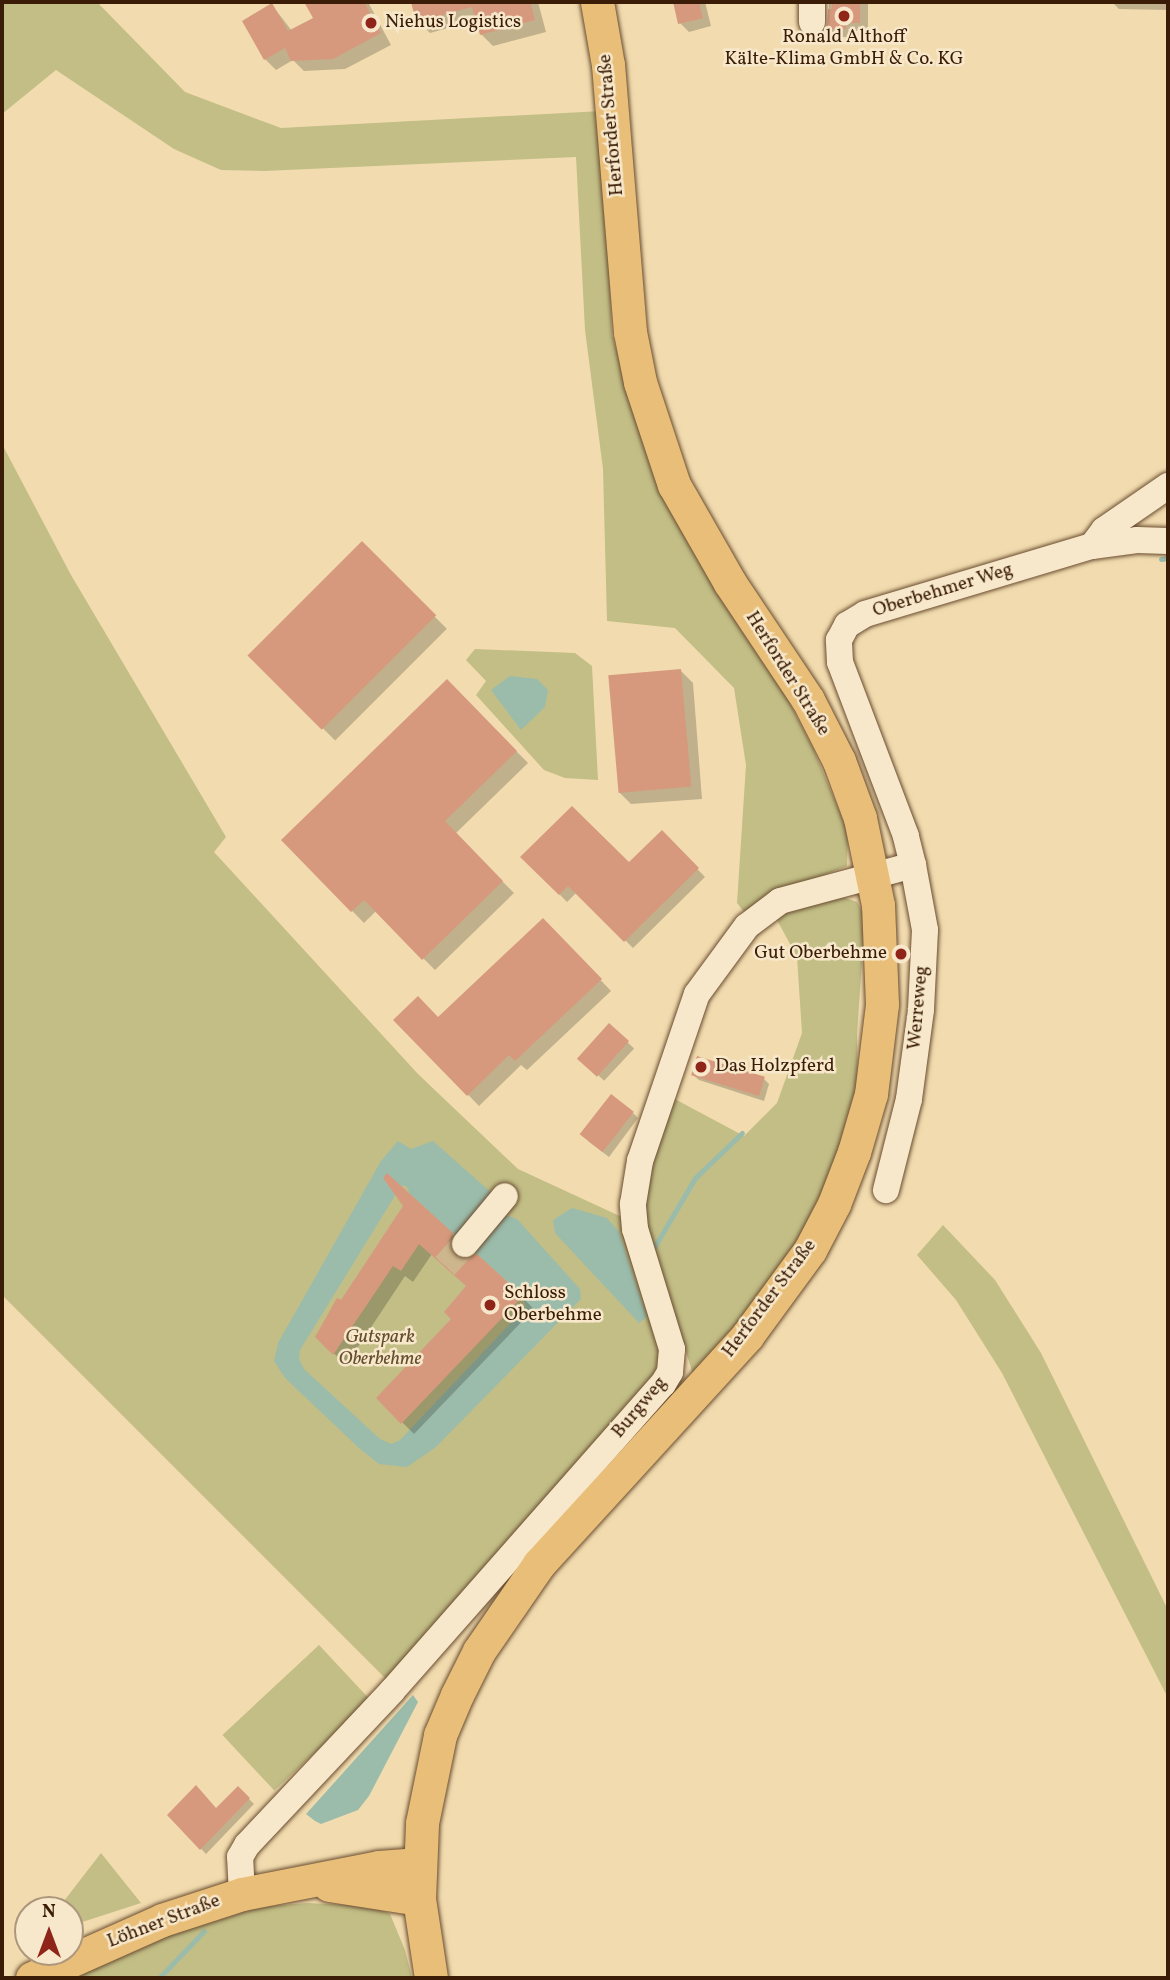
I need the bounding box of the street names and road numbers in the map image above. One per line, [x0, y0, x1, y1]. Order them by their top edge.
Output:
street label: Herforder Straße [594, 53, 630, 197]
street label: Oberbehmer Weg [870, 559, 1016, 623]
street label: Herforder Straße [740, 608, 834, 740]
street label: Werreweg [904, 965, 934, 1051]
street label: Herforder Straße [718, 1235, 822, 1363]
street label: Burgweg [608, 1373, 672, 1443]
street label: Löhner Straße [104, 1890, 224, 1954]

